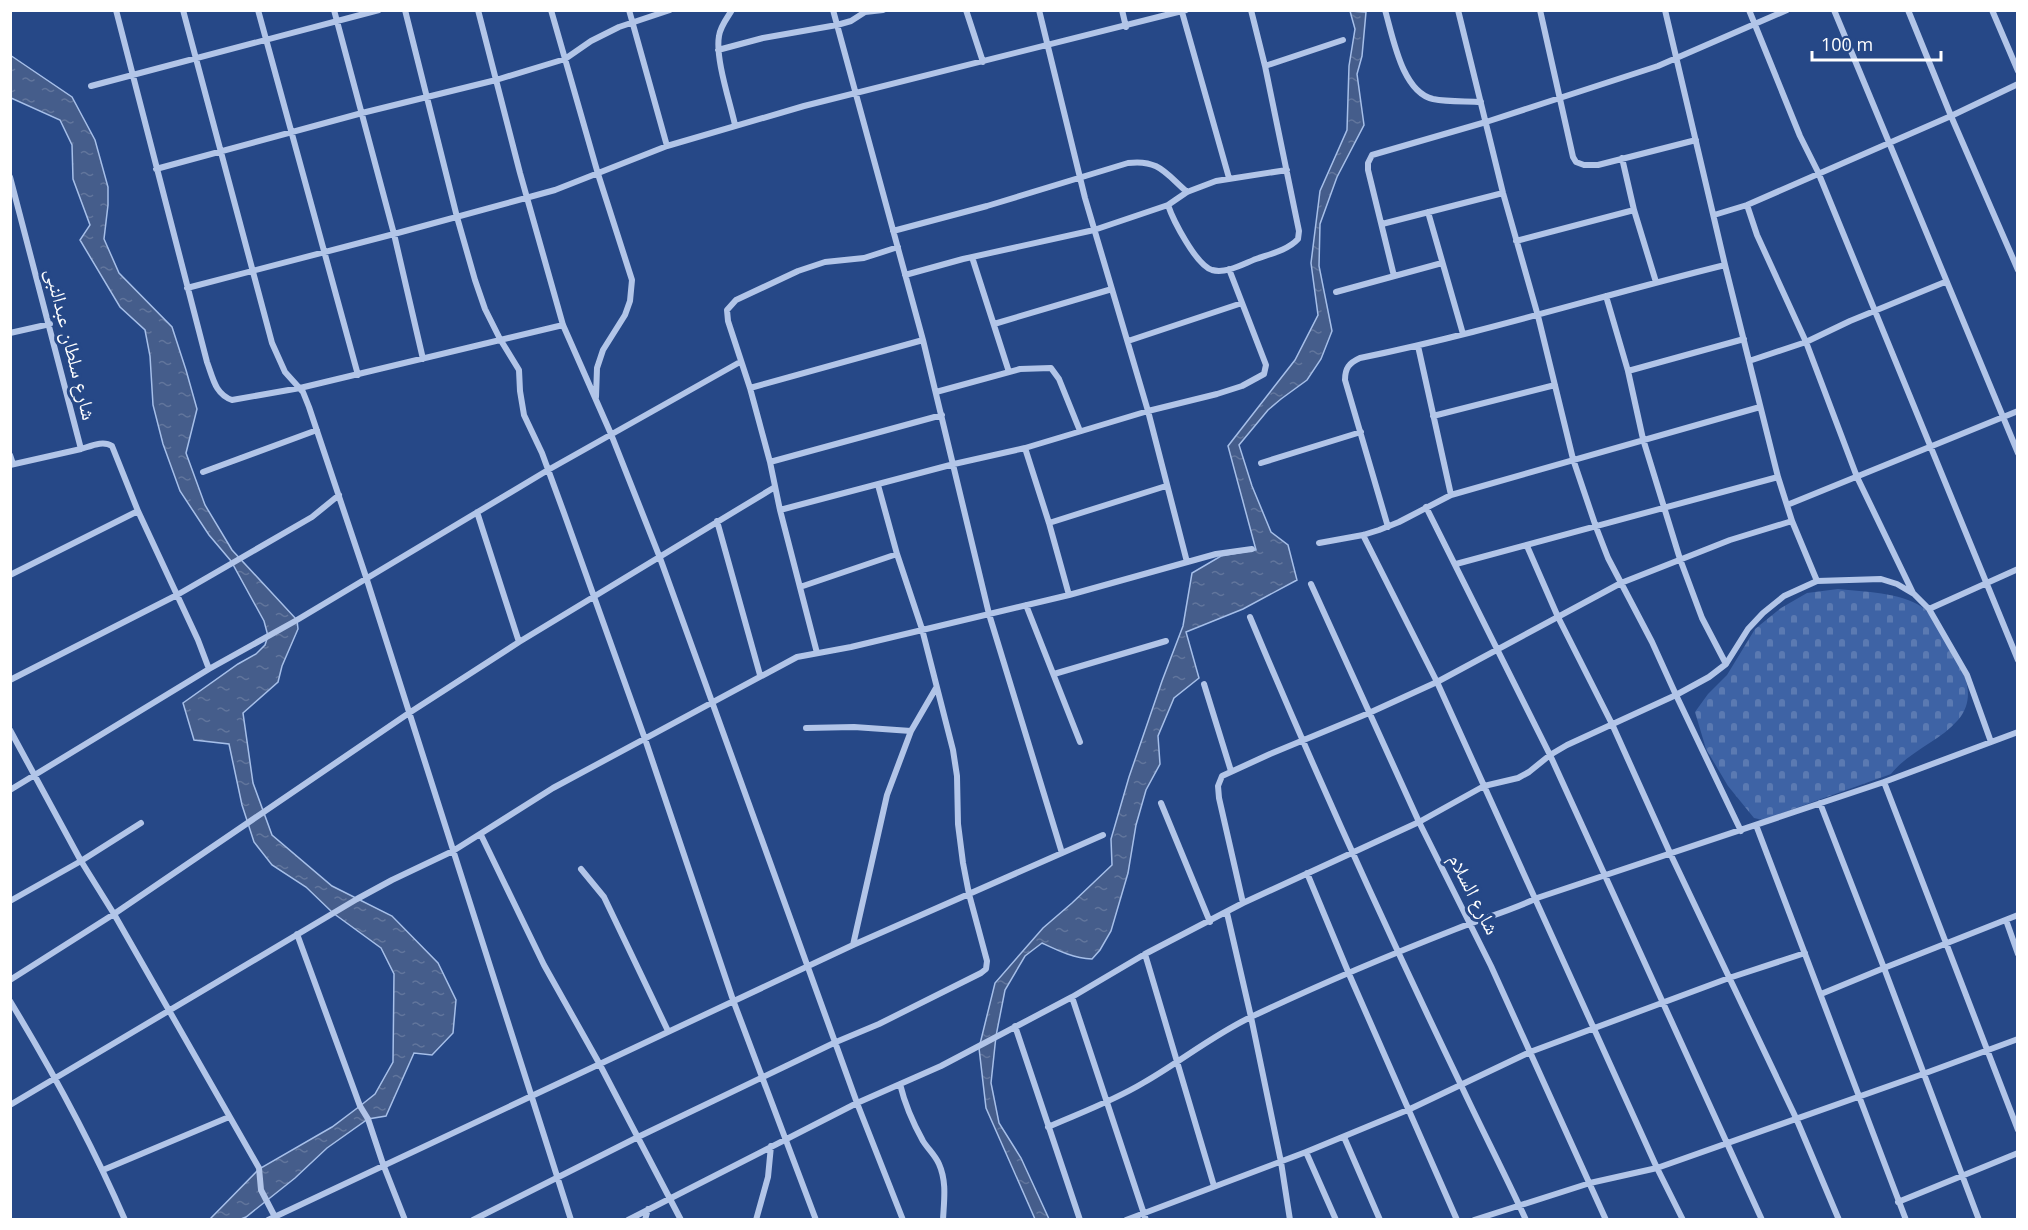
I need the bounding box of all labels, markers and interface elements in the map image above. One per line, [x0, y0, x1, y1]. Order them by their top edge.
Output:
scale bar [1812, 24, 1941, 62]
text: 100 m [1821, 32, 1873, 56]
street label: شارع سلطان عبدالنبى [40, 265, 103, 423]
street label: شارع السلام [1442, 849, 1506, 939]

